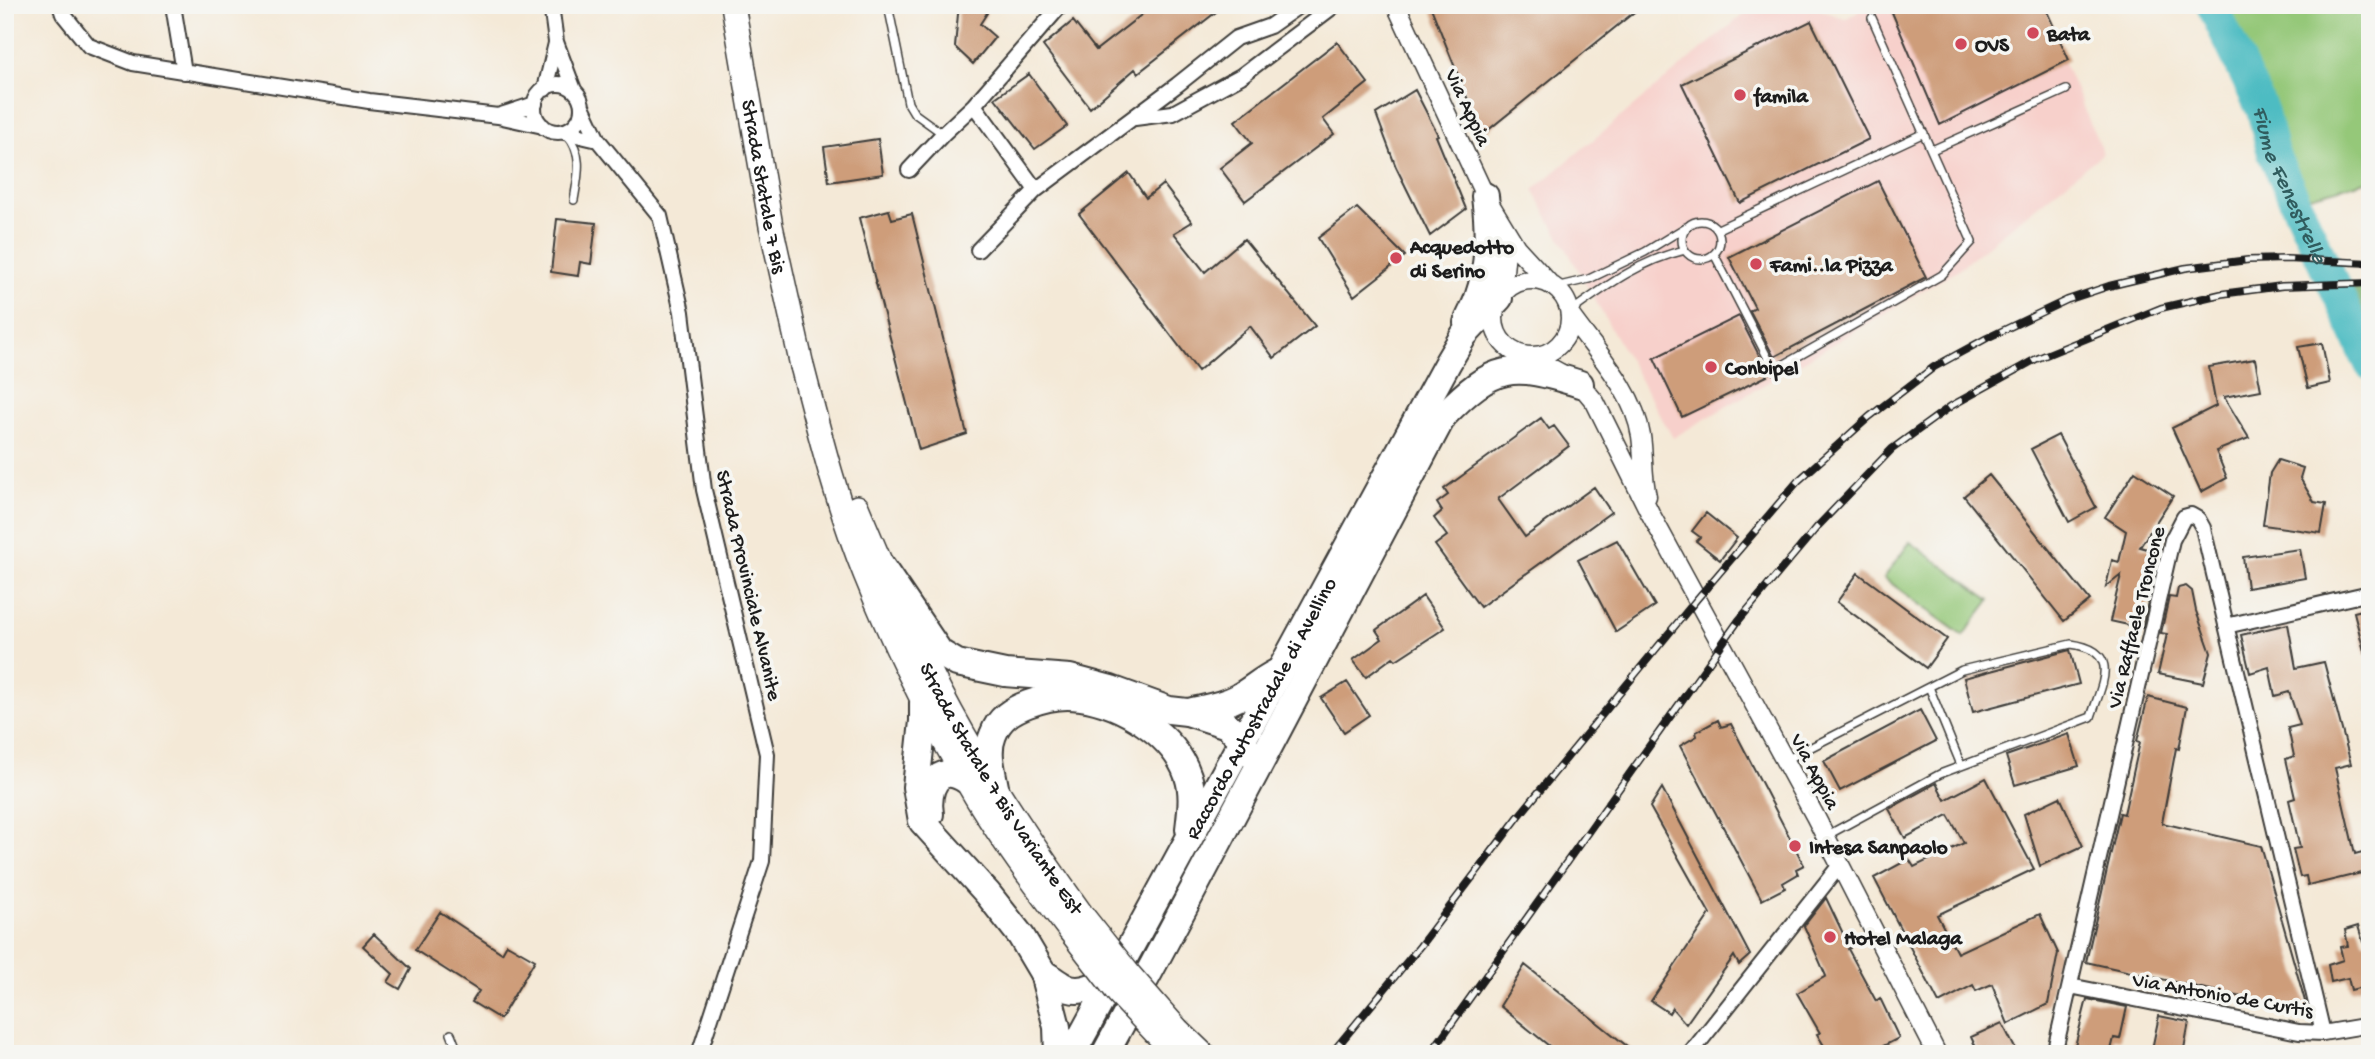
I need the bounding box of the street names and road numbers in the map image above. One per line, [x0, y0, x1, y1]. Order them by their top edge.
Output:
street label: Via Appia [1437, 65, 1495, 152]
street label: Strada Statale 7 Bis [733, 98, 790, 277]
street label: Strada Provinciale Alvanite [708, 468, 786, 705]
street label: Via Raffaele Troncone [2103, 523, 2173, 712]
street label: Raccordo Autostradale di Avellino [1182, 574, 1344, 845]
street label: Strada Statale 7 Bis Variante Est [912, 659, 1088, 923]
street label: Via Appia [1782, 730, 1844, 816]
street label: Via Antonio de Curtis [2129, 969, 2316, 1026]

